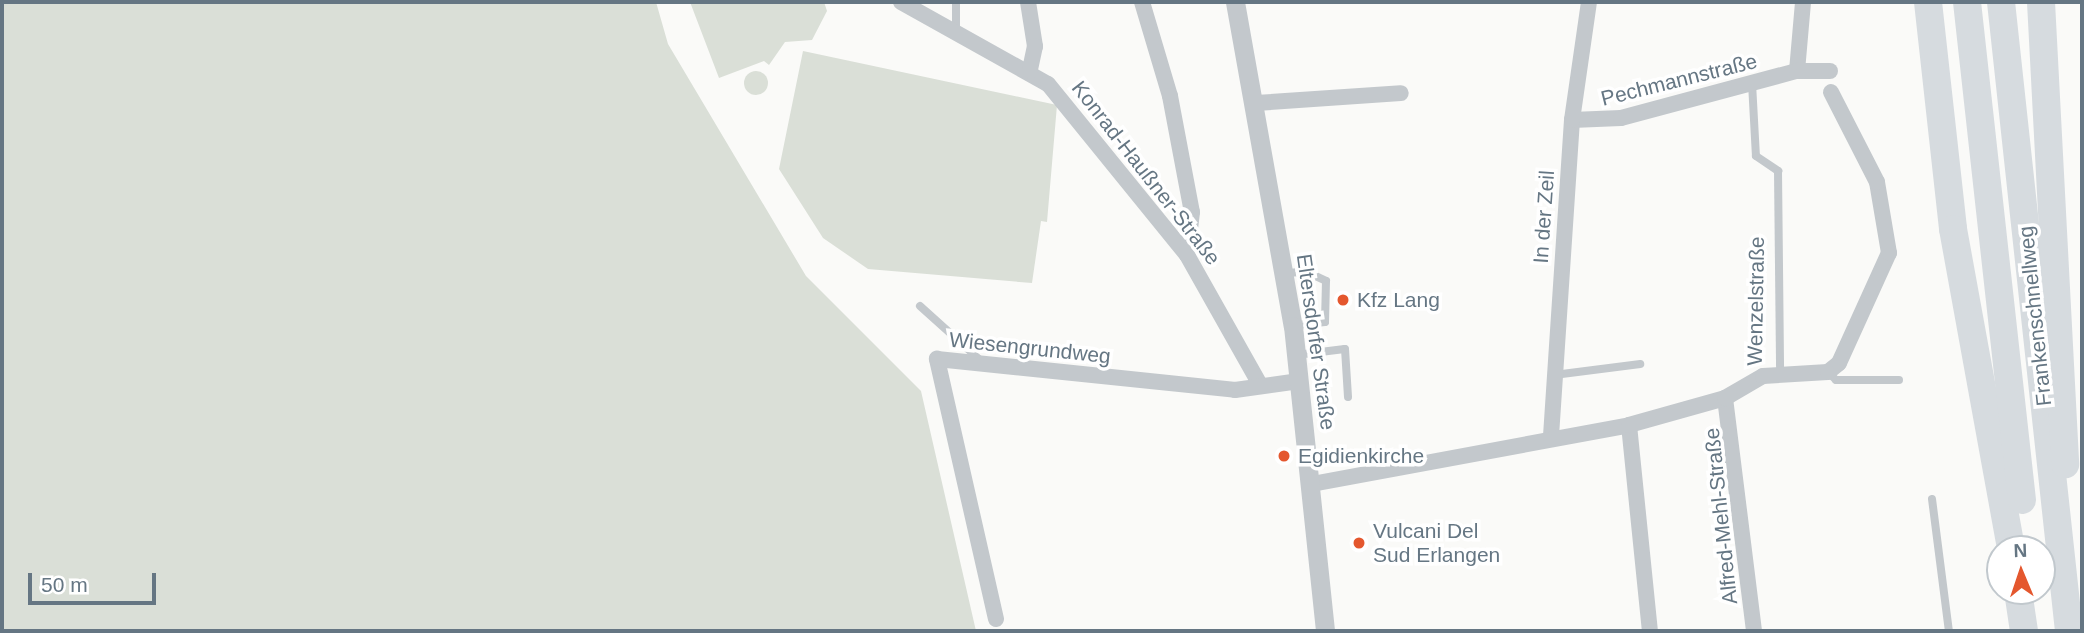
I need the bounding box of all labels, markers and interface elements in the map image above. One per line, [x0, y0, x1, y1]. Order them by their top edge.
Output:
street label: Pechmannstraße [1598, 48, 1760, 112]
street label: Konrad-Haußner-Straße [1066, 76, 1226, 270]
street label: In der Zeil [1528, 170, 1560, 264]
street label: Frankenschnellweg [2013, 225, 2057, 407]
street label: Wenzelstraße [1742, 236, 1770, 366]
street label: Eltersdorfer Straße [1291, 252, 1341, 432]
place label: Kfz Lang [1357, 287, 1440, 313]
marker: Kfz Lang [1335, 292, 1351, 308]
street label: Wiesengrundweg [948, 327, 1112, 369]
street label: Alfred-Mehl-Straße [1699, 426, 1743, 606]
place label: Egidienkirche [1298, 443, 1424, 469]
marker: Egidienkirche [1276, 448, 1292, 464]
place label: Vulcani Del Sud Erlangen [1373, 518, 1500, 568]
marker: Vulcani Del Sud Erlangen [1351, 535, 1367, 551]
north arrow [1986, 535, 2056, 605]
text: N [2013, 540, 2028, 561]
scale bar [32, 560, 159, 604]
text: 50 m [41, 573, 88, 596]

